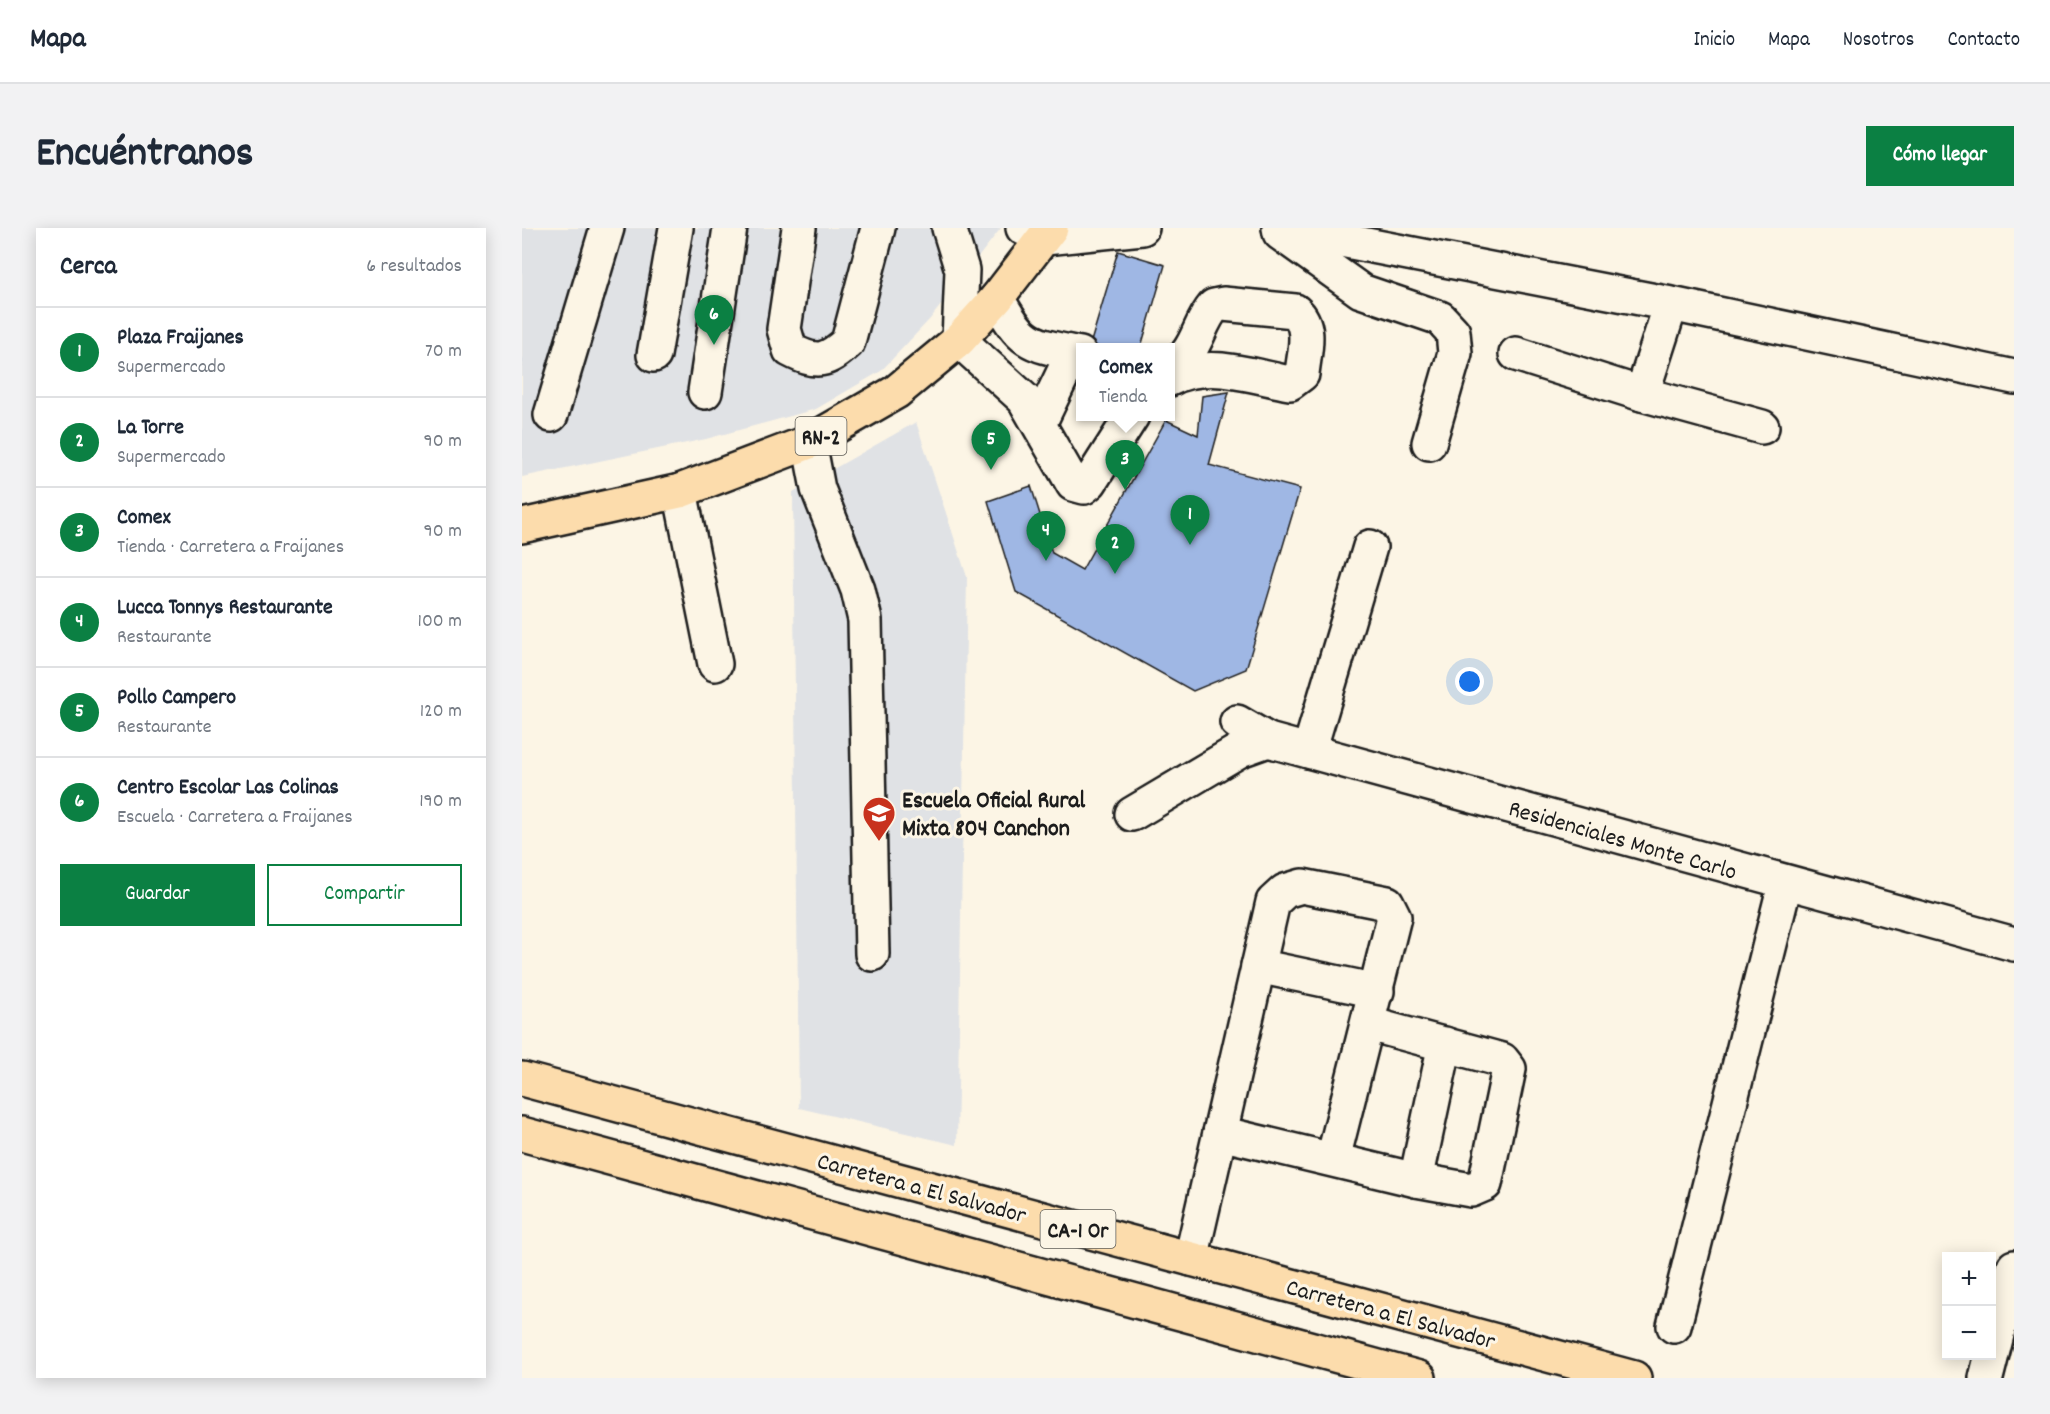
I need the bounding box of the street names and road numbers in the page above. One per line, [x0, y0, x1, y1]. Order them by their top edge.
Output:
road number: RN-2 [796, 417, 846, 455]
street label: Residenciales Monte Carlo [1504, 793, 1740, 891]
street label: Carretera a El Salvador [813, 1146, 1030, 1234]
road number: CA-1 Or [1040, 1210, 1116, 1248]
street label: Carretera a El Salvador [1282, 1272, 1499, 1360]

